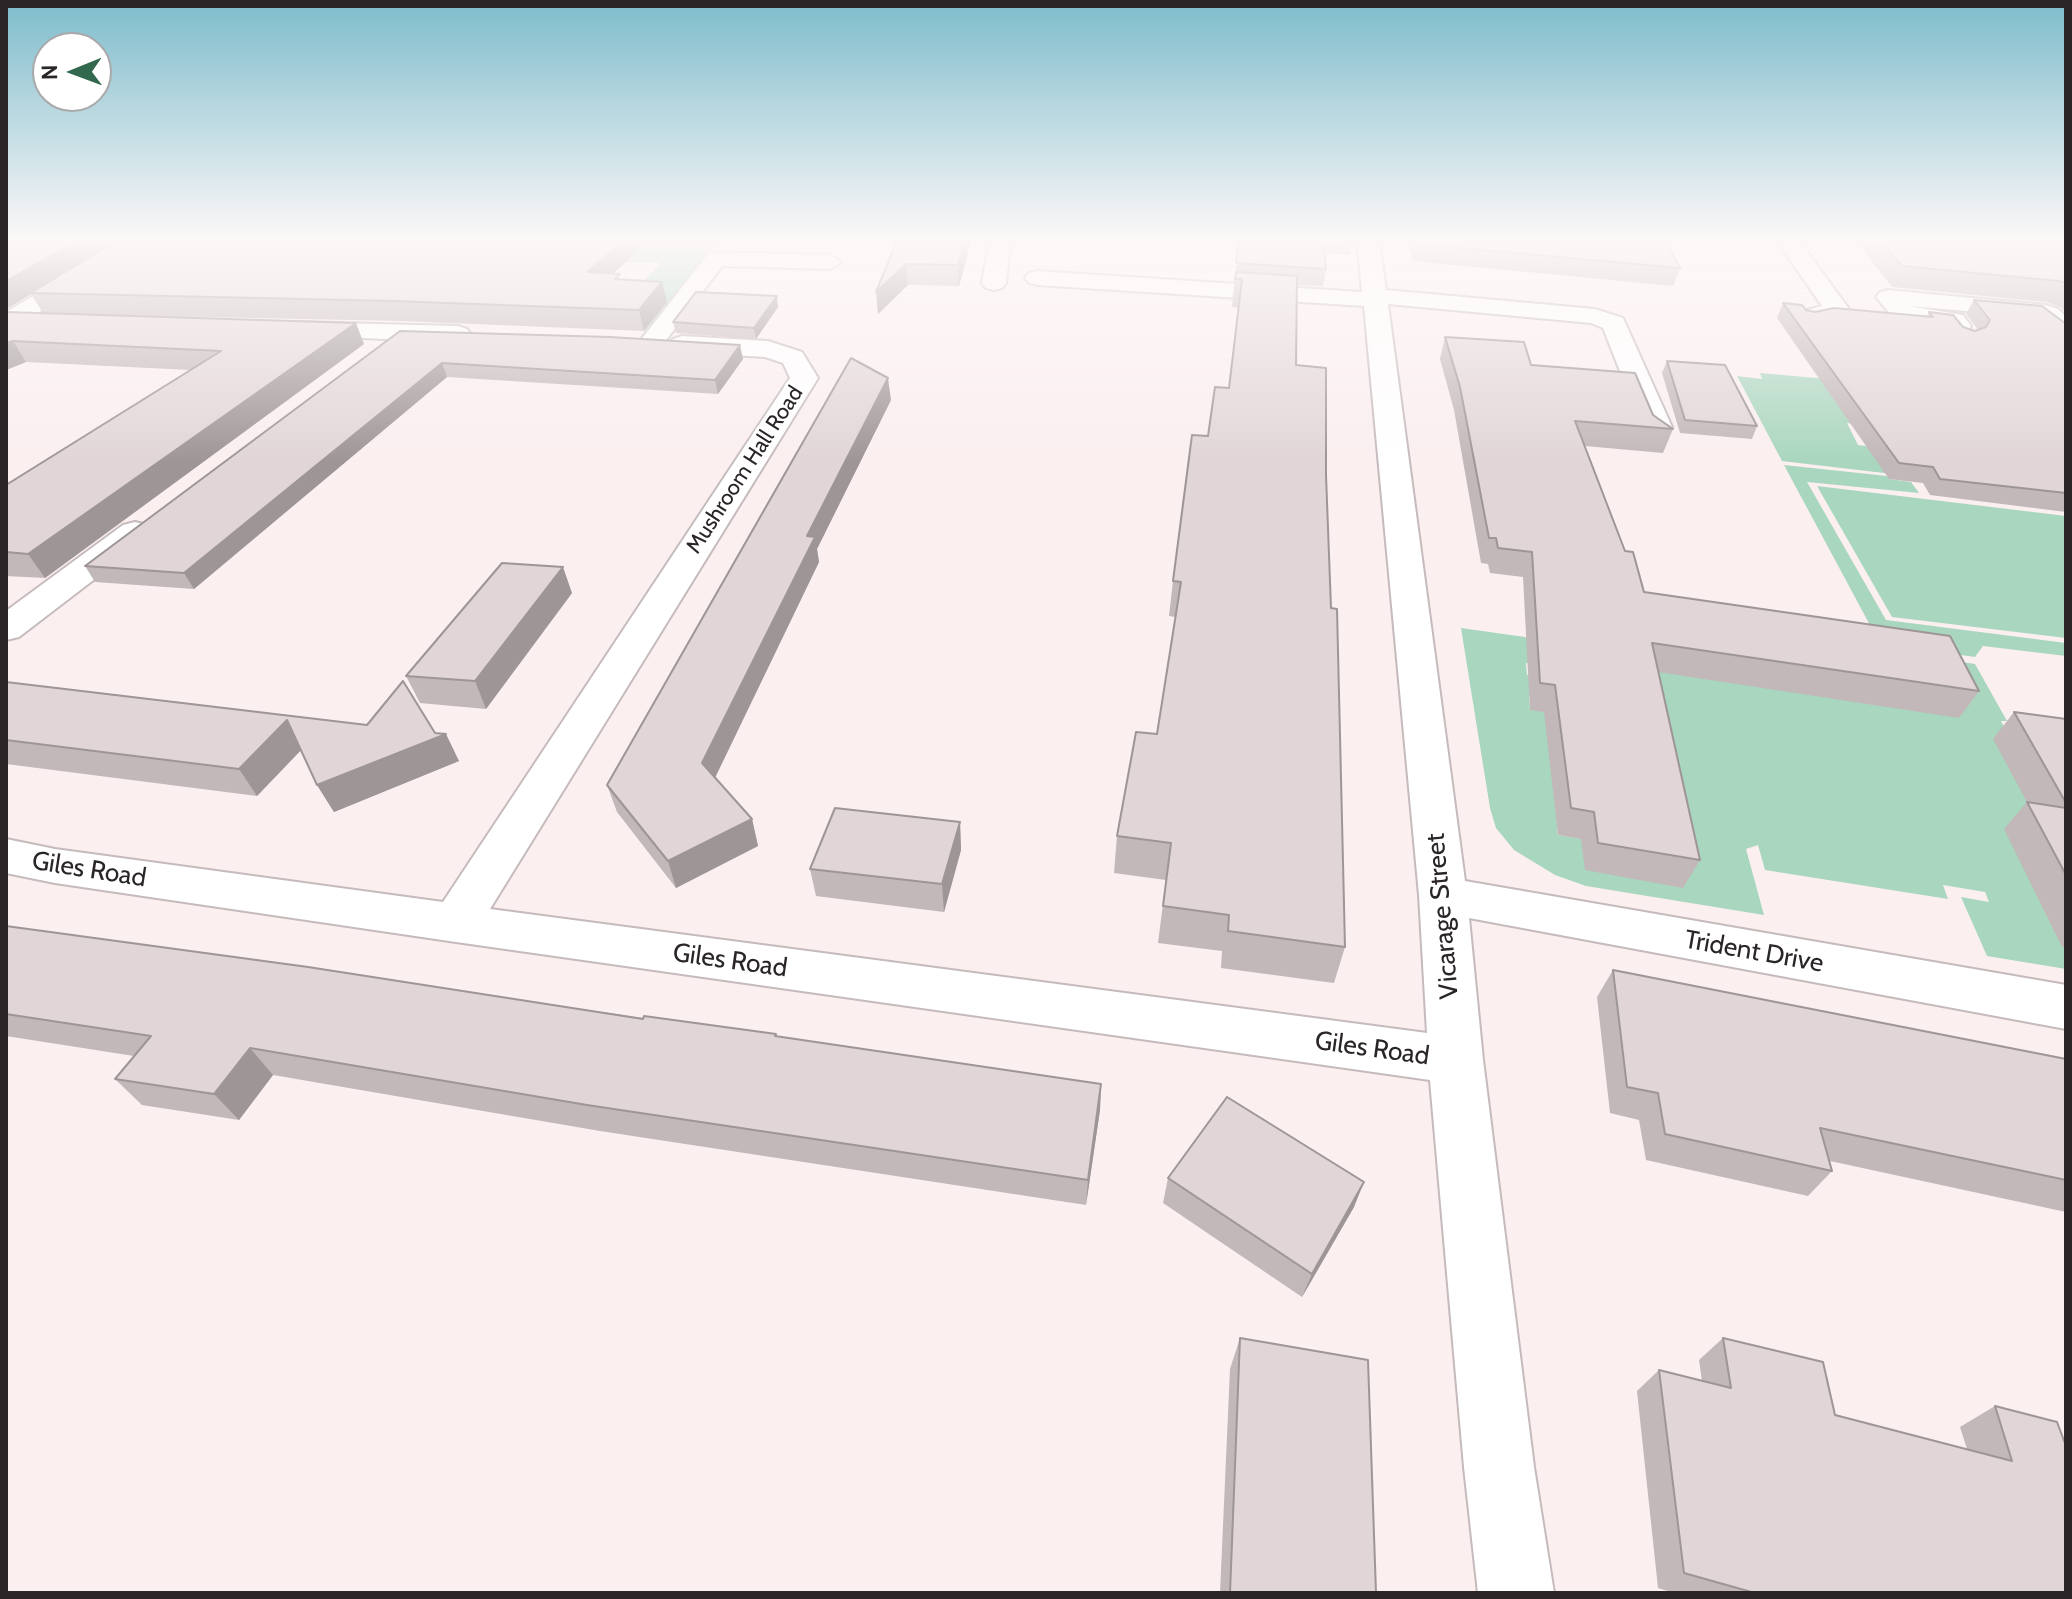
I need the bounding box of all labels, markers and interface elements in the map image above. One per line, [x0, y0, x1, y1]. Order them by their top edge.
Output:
north arrow [32, 32, 112, 112]
text: N [36, 64, 63, 80]
street label: Mushroom Hall Road [681, 381, 809, 559]
street label: Vicarage Street [1420, 832, 1466, 1000]
street label: Giles Road [30, 846, 148, 894]
street label: Trident Drive [1682, 924, 1826, 980]
street label: Giles Road [671, 938, 789, 984]
street label: Giles Road [1313, 1026, 1431, 1072]

